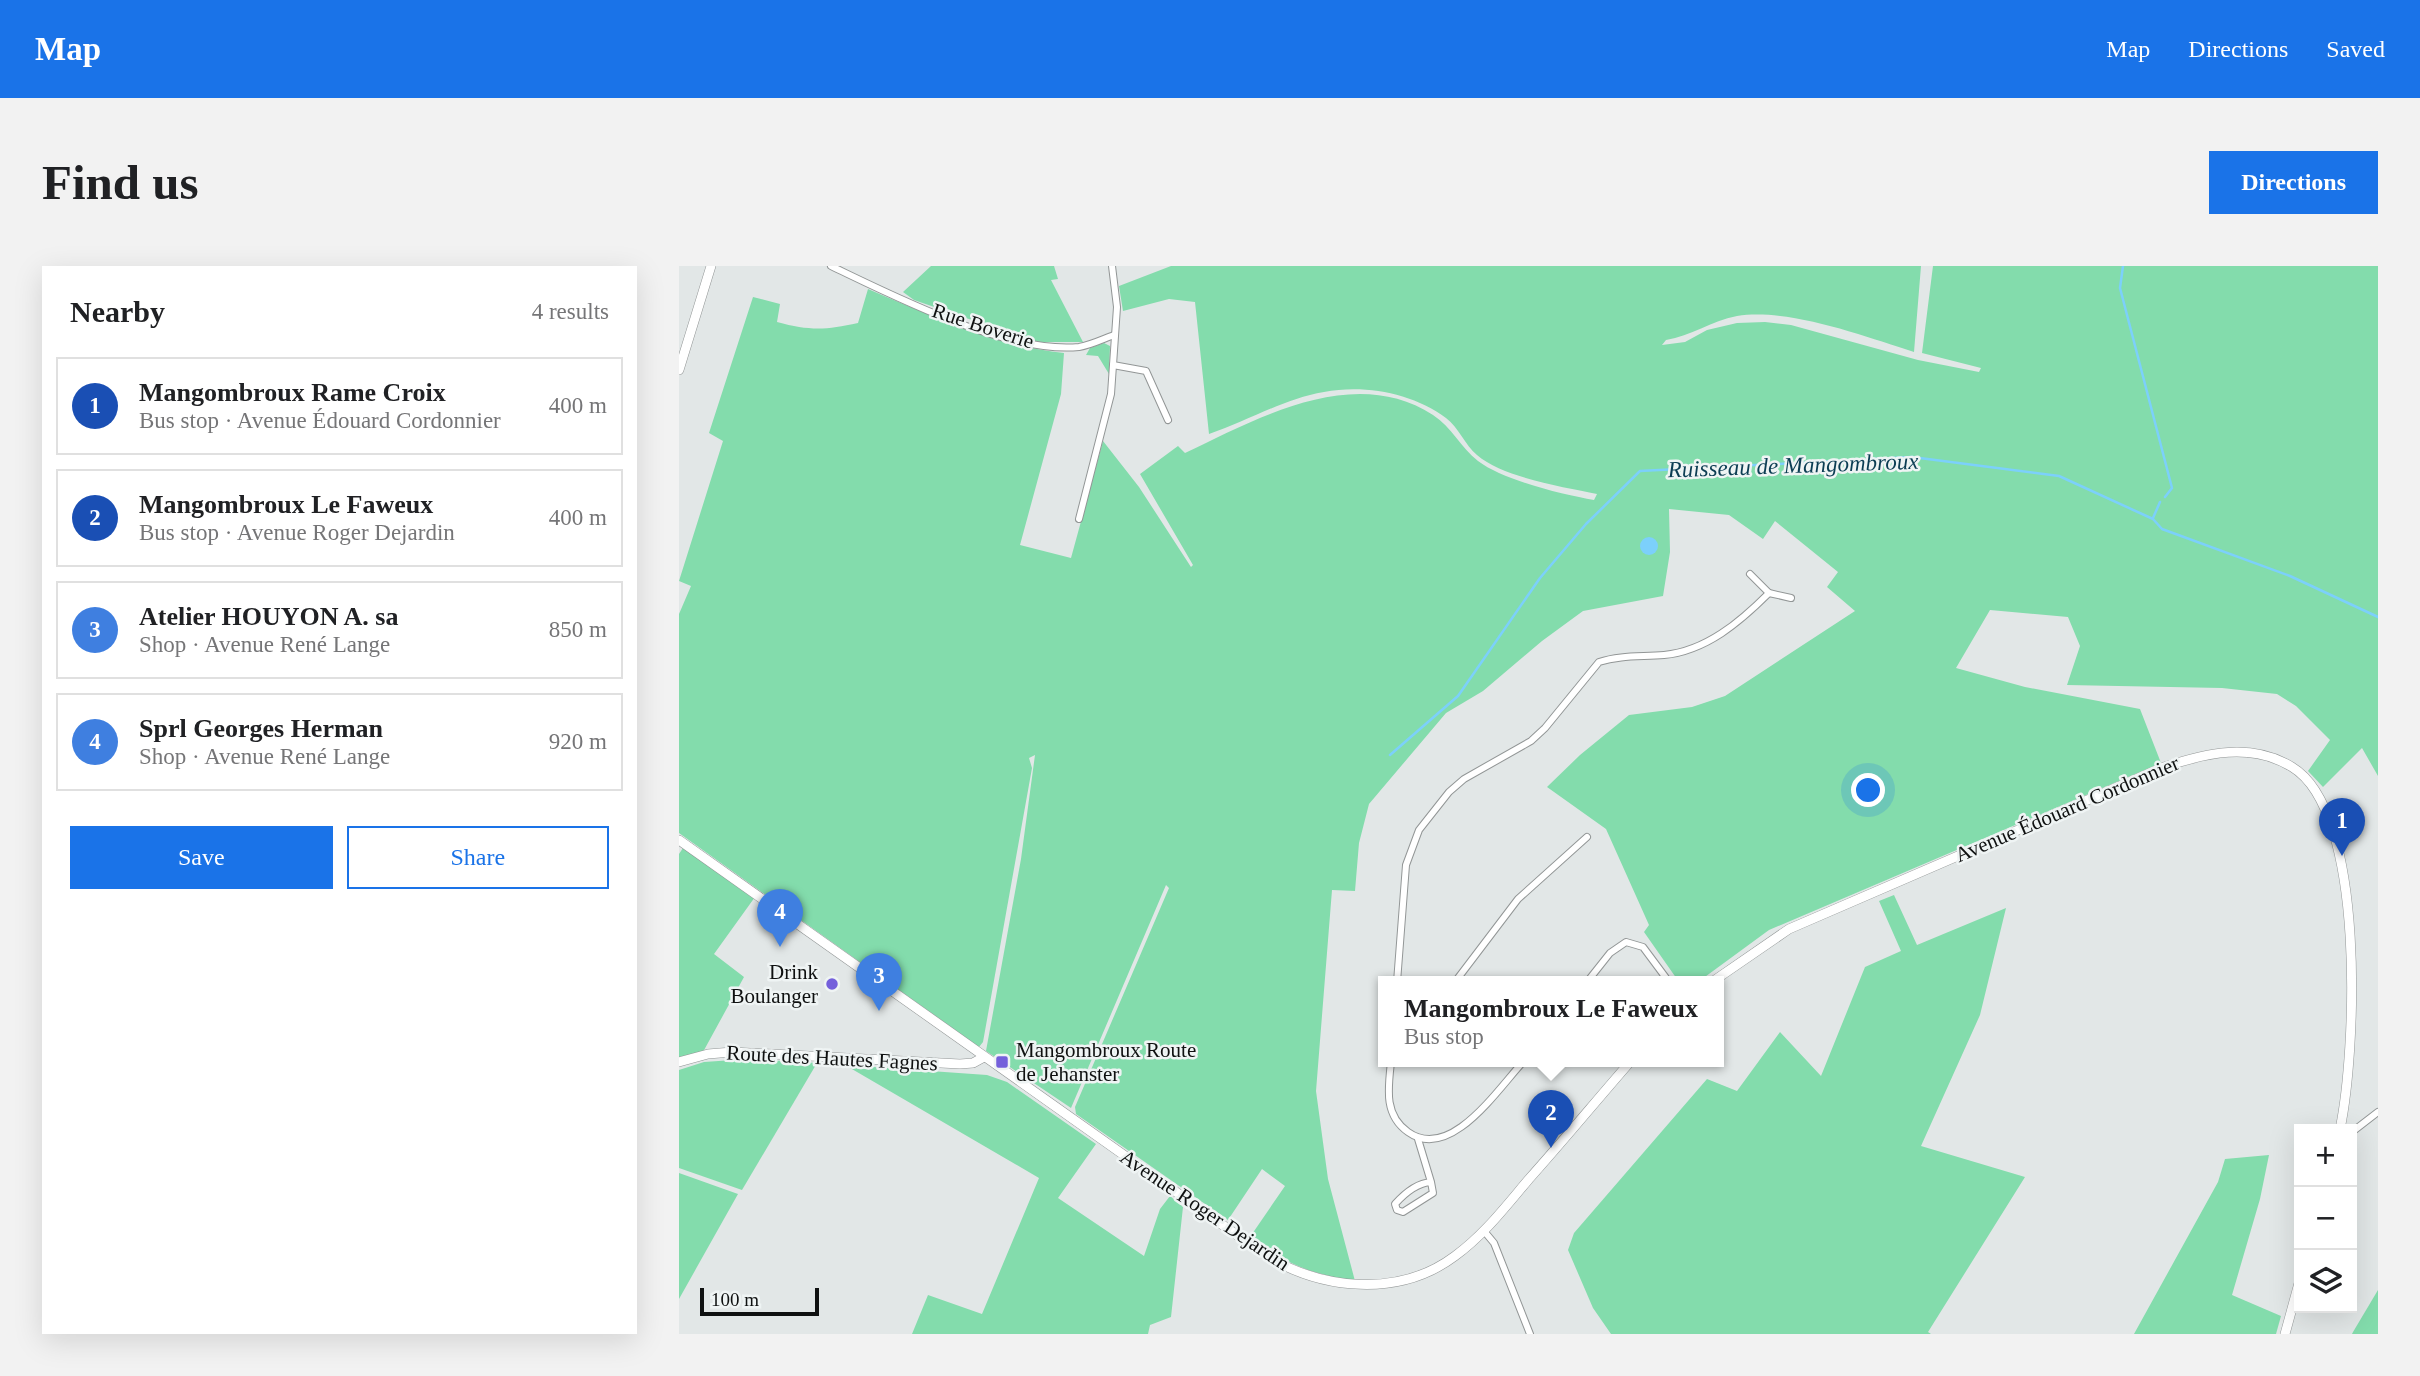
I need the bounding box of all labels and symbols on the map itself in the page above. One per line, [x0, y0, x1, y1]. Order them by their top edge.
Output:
street label: Rue Boverie [929, 298, 1037, 354]
water label: Ruisseau de Mangombroux [1666, 449, 1920, 482]
street label: Avenue Édouard Cordonnier [1951, 751, 2183, 867]
your location [1851, 773, 1885, 807]
pin: 1 [2319, 798, 2365, 856]
pin: 4 [757, 889, 803, 947]
pin: 3 [856, 953, 902, 1011]
place label: Drink Boulanger [731, 960, 818, 1008]
marker: Drink Boulanger [824, 976, 840, 992]
place label: Mangombroux Route de Jehanster [1016, 1038, 1196, 1086]
street label: Route des Hautes Fagnes [726, 1040, 938, 1076]
marker: Mangombroux Route de Jehanster [994, 1054, 1010, 1070]
pin: 2 [1528, 1090, 1574, 1148]
street label: Avenue Roger Dejardin [1116, 1144, 1295, 1276]
scale bar [700, 1285, 819, 1317]

